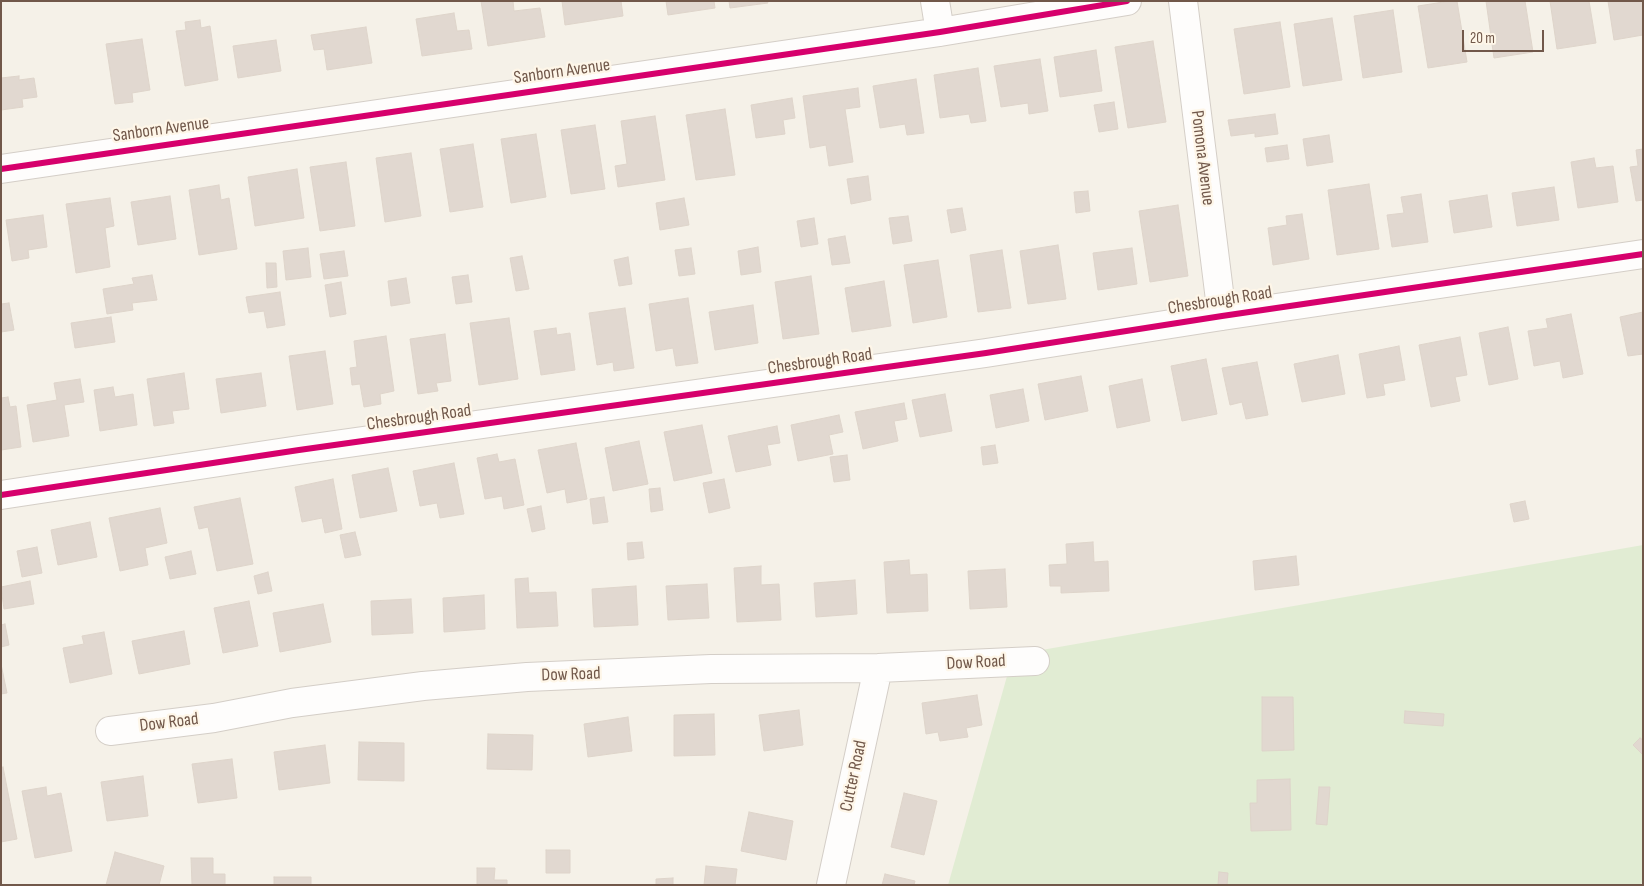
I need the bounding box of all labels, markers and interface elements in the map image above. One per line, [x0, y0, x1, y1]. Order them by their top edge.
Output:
scale bar [1464, 20, 1546, 52]
text: 20 m [1470, 29, 1495, 48]
street label: Sanborn Avenue [512, 55, 612, 89]
street label: Pomona Avenue [1185, 109, 1219, 207]
street label: Sanborn Avenue [111, 113, 211, 147]
street label: Chesbrough Road [1166, 282, 1274, 320]
street label: Chesbrough Road [766, 344, 874, 380]
street label: Chesbrough Road [365, 400, 473, 436]
street label: Dow Road [946, 651, 1006, 675]
street label: Dow Road [541, 663, 601, 687]
street label: Dow Road [138, 709, 200, 737]
street label: Cutter Road [836, 738, 872, 814]

